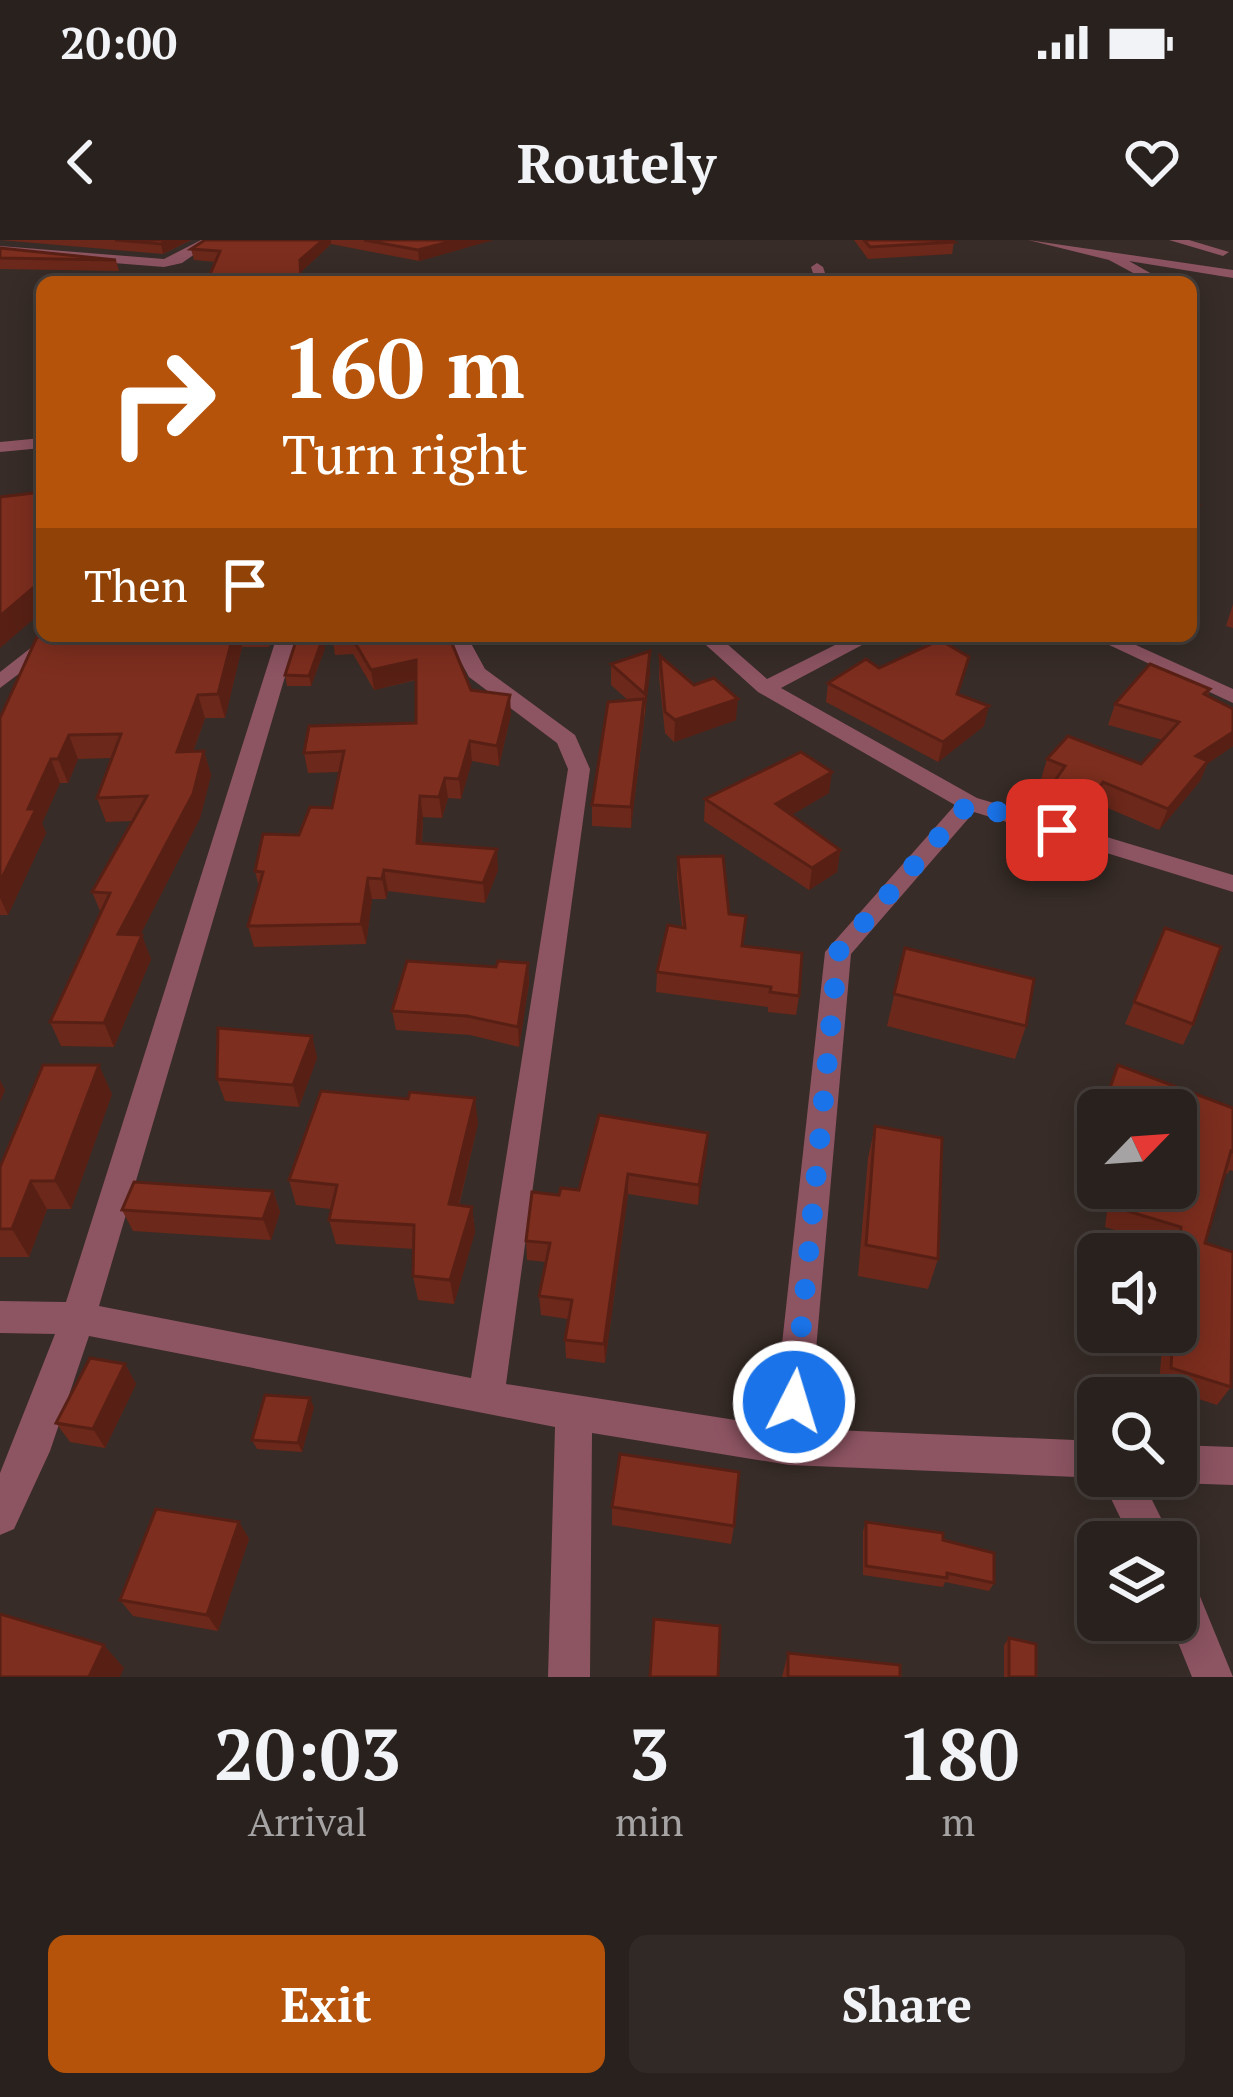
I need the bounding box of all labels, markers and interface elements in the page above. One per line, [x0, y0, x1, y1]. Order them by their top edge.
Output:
text: 20:00 [60, 12, 177, 72]
text: Routely [517, 127, 716, 198]
icon: back [48, 129, 114, 195]
icon: heart [1119, 129, 1185, 195]
text: 160 m [282, 311, 525, 422]
icon: right [84, 324, 240, 480]
text: Turn right [282, 418, 528, 489]
icon: arrive [212, 552, 278, 618]
text: Then [84, 555, 188, 615]
pin [1006, 779, 1108, 881]
icon: arrive [1024, 797, 1090, 863]
north arrow [1077, 1089, 1197, 1209]
map controls [1077, 1089, 1197, 1641]
button: sound [1077, 1233, 1197, 1353]
position arrow [731, 1339, 857, 1465]
button: search [1077, 1377, 1197, 1497]
button: layers [1077, 1521, 1197, 1641]
text: 20:03 [214, 1705, 401, 1801]
text: 3 [629, 1705, 670, 1801]
text: 180 [897, 1705, 1019, 1801]
text: Arrival [248, 1795, 367, 1847]
text: min [615, 1795, 683, 1847]
text: m [941, 1795, 975, 1847]
button: Exit [48, 1935, 605, 2073]
button: Share [629, 1935, 1185, 2073]

